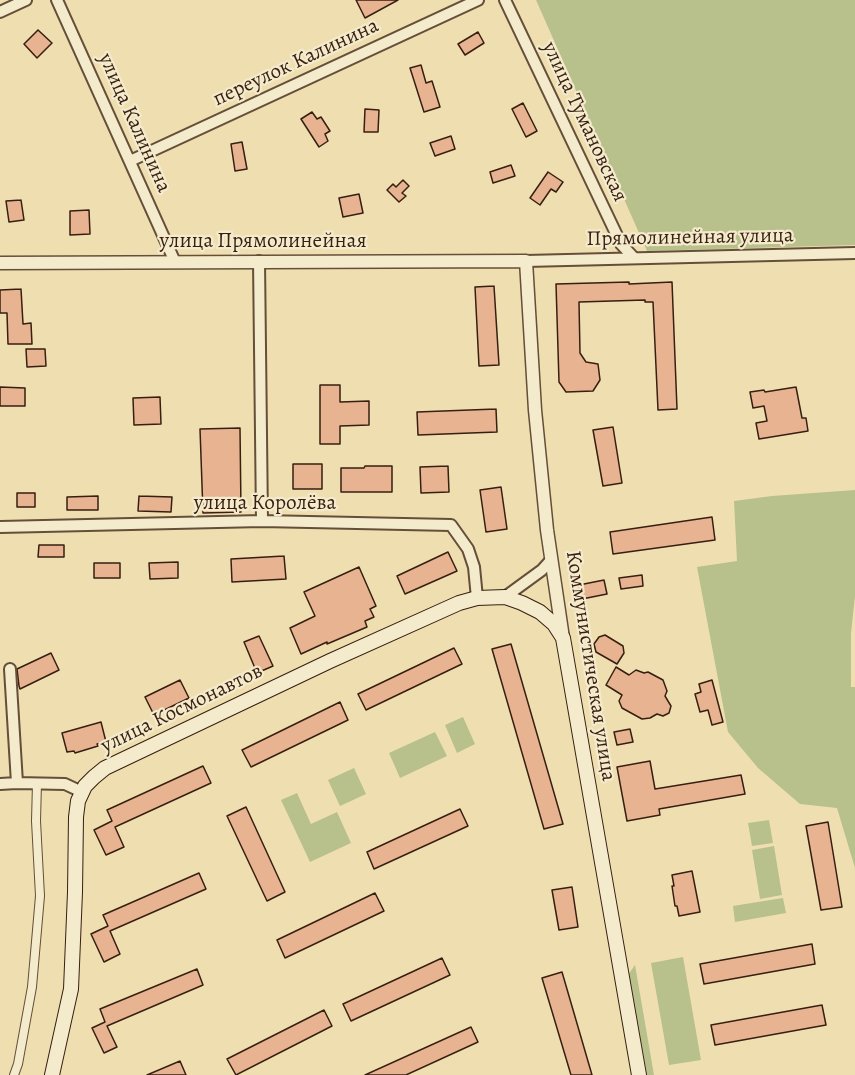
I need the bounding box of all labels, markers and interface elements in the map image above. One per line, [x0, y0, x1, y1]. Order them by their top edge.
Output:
street label: переулок Калинина [209, 14, 383, 112]
street label: улица Тумановская [536, 38, 632, 206]
street label: улица Калинина [92, 49, 176, 197]
street label: Прямолинейная улица [586, 224, 794, 252]
street label: улица Прямолинейная [159, 229, 367, 255]
street label: улица Королёва [194, 491, 336, 517]
street label: Коммунистическая улица [559, 549, 621, 783]
street label: улица Космонавтов [97, 659, 267, 759]

